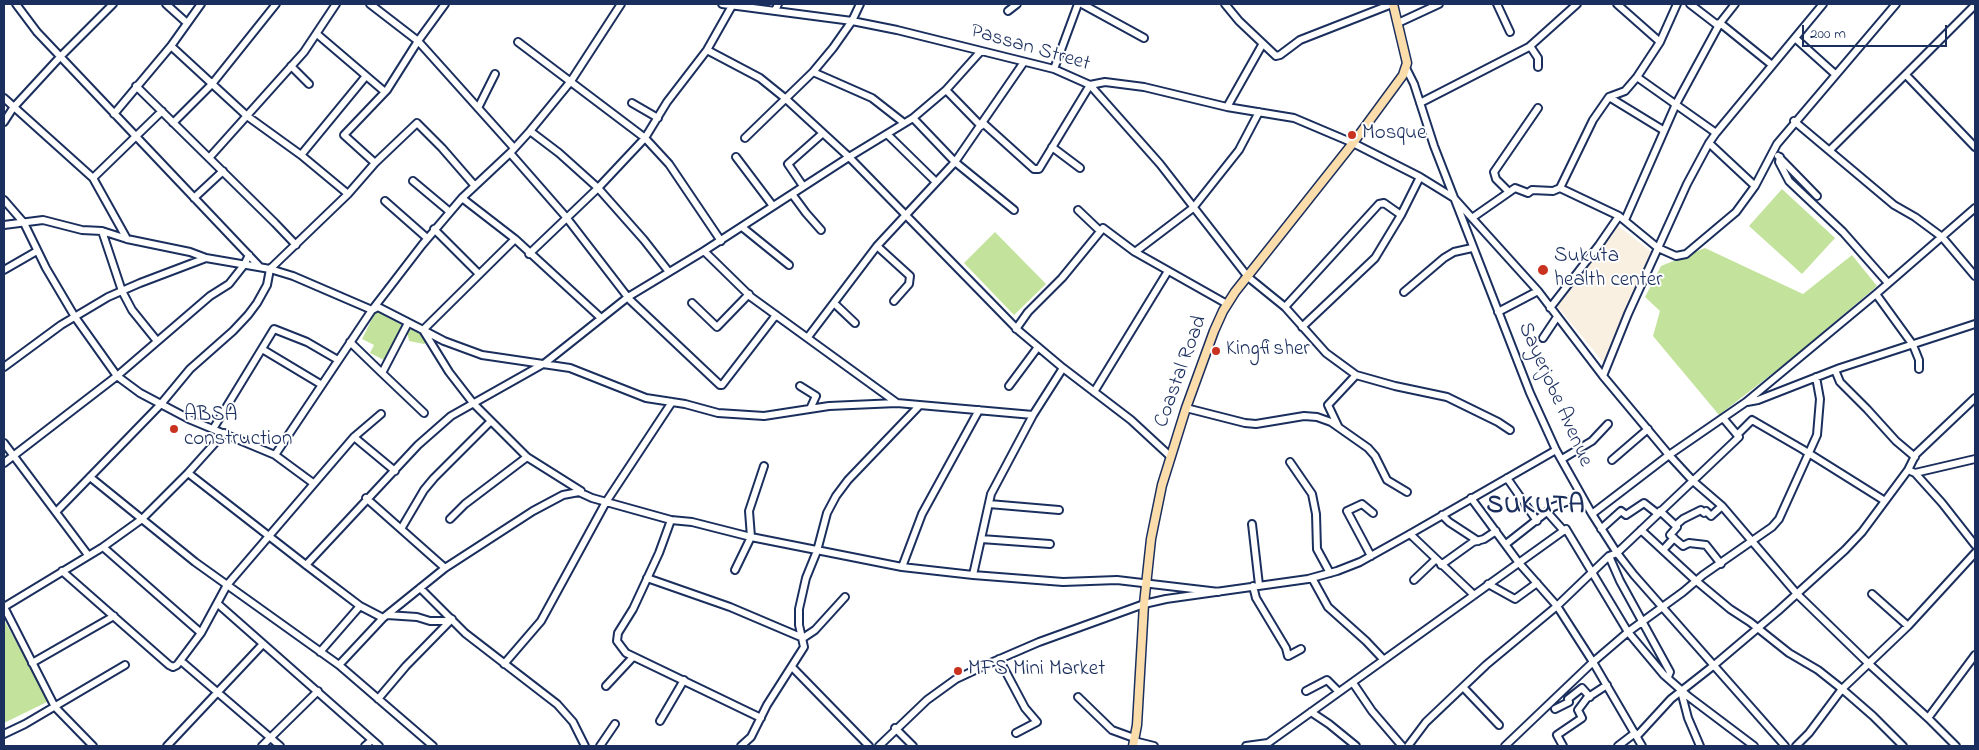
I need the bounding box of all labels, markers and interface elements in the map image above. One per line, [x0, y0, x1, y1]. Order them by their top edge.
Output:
scale bar [1804, 15, 1949, 47]
street label: Passan Street [967, 20, 1093, 78]
text: 200 m [1810, 23, 1846, 45]
place label: Mosque [1362, 122, 1426, 148]
marker: Mosque [1346, 129, 1358, 141]
place label: Sukuta health center [1554, 245, 1663, 295]
marker: Sukuta health center [1536, 263, 1550, 277]
street label: Coastal Road [1150, 313, 1214, 431]
street label: Sayerjobe Avenue [1511, 319, 1597, 471]
place label: Kingfisher [1226, 338, 1310, 364]
marker: Kingfisher [1210, 345, 1222, 357]
place label: ABSA construction [184, 404, 292, 454]
marker: ABSA construction [168, 423, 180, 435]
district label: SUKUTA [1486, 492, 1586, 524]
place label: MFS Mini Market [968, 658, 1105, 684]
marker: MFS Mini Market [952, 665, 964, 677]

